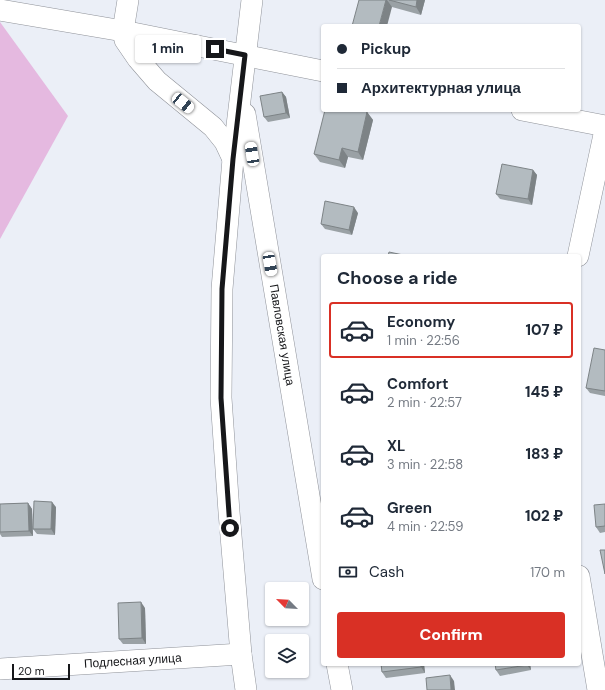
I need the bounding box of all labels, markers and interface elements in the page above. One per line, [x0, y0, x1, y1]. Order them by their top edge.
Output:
callout: 1 min [135, 35, 201, 63]
text: Pickup [361, 39, 411, 59]
text: 1 min [152, 40, 184, 57]
route end [206, 40, 224, 58]
text: Архитектурная улица [361, 78, 521, 98]
car [170, 91, 196, 115]
car [244, 141, 260, 167]
car [262, 251, 278, 277]
text: Choose a ride [337, 266, 458, 290]
street label: Павловская улица [266, 283, 298, 387]
icon: car [339, 312, 375, 348]
text: Economy [387, 312, 455, 332]
text: 107 ₽ [526, 320, 563, 340]
text: 1 min · 22:56 [387, 332, 460, 349]
icon: car [339, 374, 375, 410]
text: Comfort [387, 374, 448, 394]
text: 145 ₽ [525, 382, 563, 402]
text: 2 min · 22:57 [387, 394, 462, 411]
icon: car [339, 436, 375, 472]
text: XL [387, 436, 405, 456]
text: 183 ₽ [526, 444, 563, 464]
text: 3 min · 22:58 [387, 456, 463, 473]
icon: car [339, 498, 375, 534]
text: Green [387, 498, 432, 518]
text: 102 ₽ [525, 506, 563, 526]
text: 4 min · 22:59 [387, 518, 463, 535]
route start [221, 519, 239, 537]
icon: cash [337, 561, 359, 583]
text: Cash [369, 562, 404, 582]
text: 170 m [530, 564, 565, 581]
north arrow [265, 582, 309, 626]
map controls [265, 582, 309, 678]
button: Confirm [337, 612, 565, 658]
button: layers [265, 634, 309, 678]
street label: Подлесная улица [83, 650, 182, 672]
scale bar [12, 662, 70, 681]
text: 20 m [18, 664, 44, 678]

